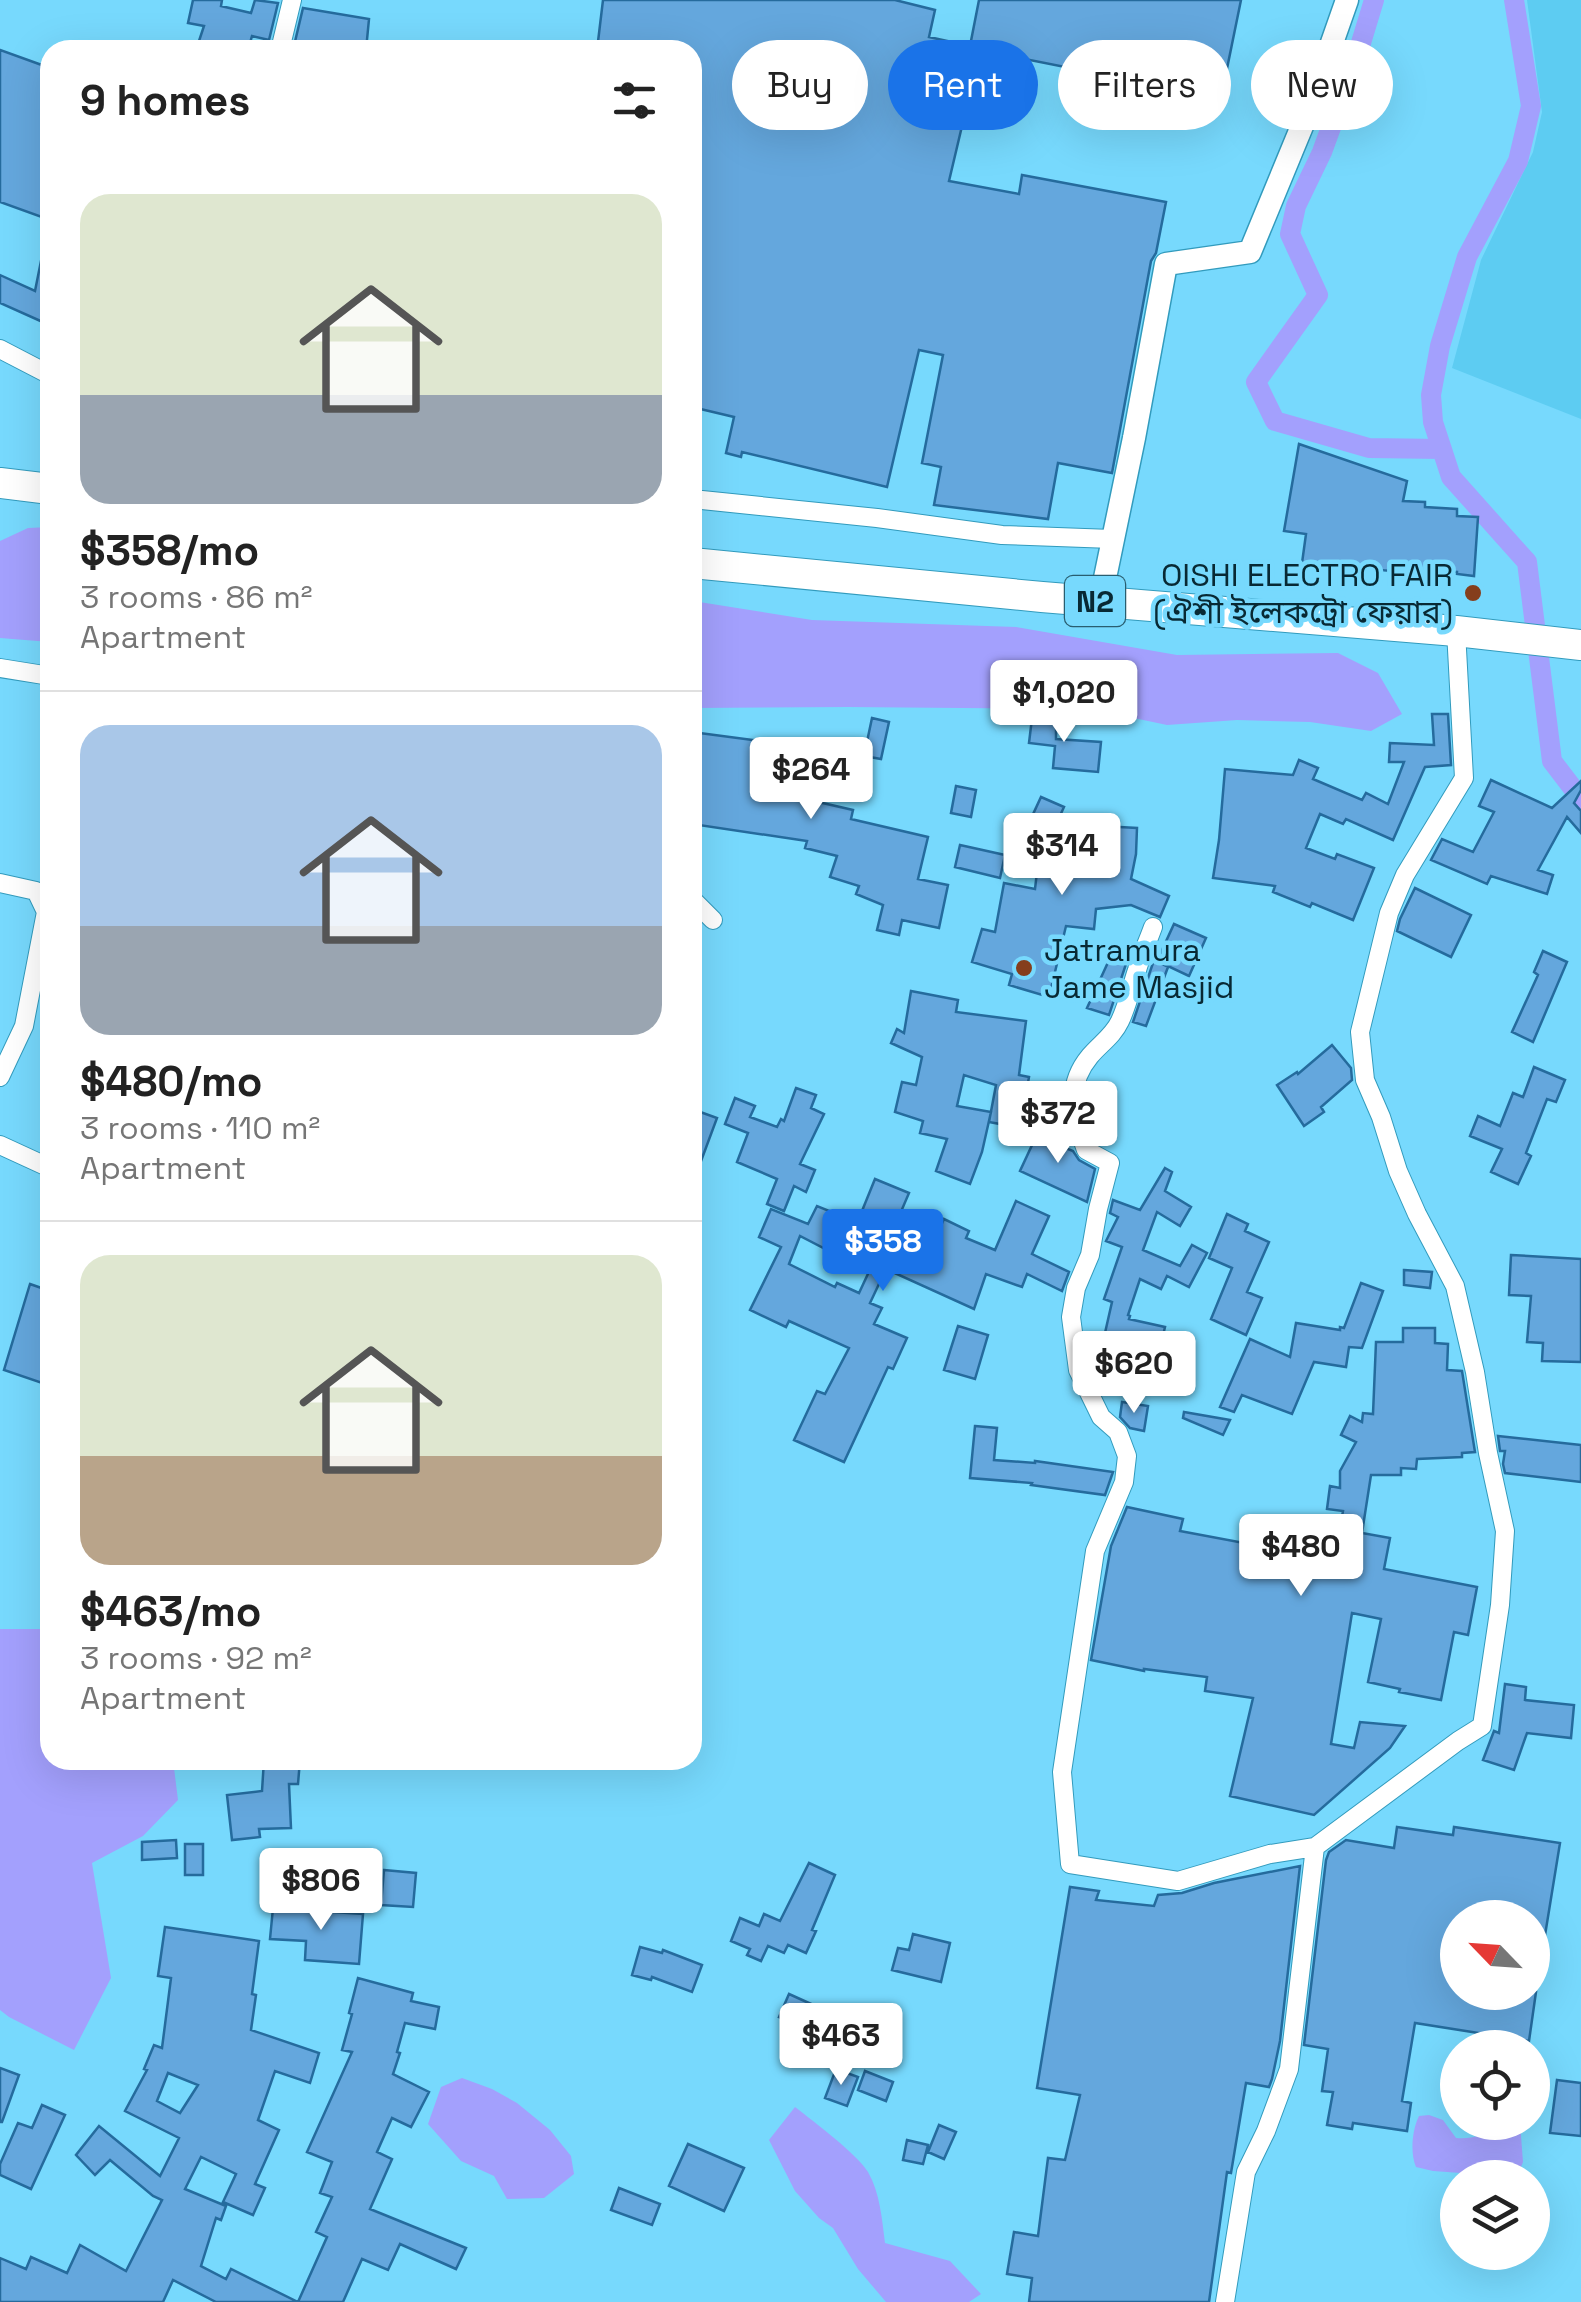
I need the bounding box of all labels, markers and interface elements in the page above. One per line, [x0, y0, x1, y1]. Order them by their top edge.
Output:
chip: Buy [732, 40, 868, 130]
chip: Rent [888, 40, 1038, 130]
chip: Filters [1058, 40, 1231, 130]
chip: New [1251, 40, 1393, 130]
icon: filters [607, 73, 662, 128]
text: 9 homes [80, 74, 250, 127]
icon: home [281, 259, 461, 439]
text: $358/mo [80, 524, 259, 577]
place label: OISHI ELECTRO FAIR (ঐশী ইলেকট্রো ফেয়ার) [1153, 555, 1453, 632]
road number: N2 [1065, 576, 1125, 626]
text: 3 rooms · 86 m² [80, 577, 312, 617]
marker: OISHI ELECTRO FAIR (ঐশী ইলেকট্রো ফেয়ার) [1462, 582, 1484, 604]
text: Apartment [80, 617, 246, 657]
pin: $1,020 [983, 660, 1145, 745]
text: $1,020 [1012, 672, 1116, 712]
pin: $264 [752, 737, 870, 822]
text: $264 [772, 749, 850, 789]
icon: home [281, 790, 461, 970]
pin: $314 [1003, 813, 1121, 898]
text: $314 [1025, 825, 1099, 865]
place label: Jatramura Jame Masjid [1044, 930, 1234, 1007]
marker: Jatramura Jame Masjid [1013, 957, 1035, 979]
text: $480/mo [80, 1055, 262, 1108]
pin: $372 [999, 1081, 1117, 1166]
text: $372 [1020, 1093, 1096, 1133]
text: 3 rooms · 110 m² [80, 1108, 320, 1148]
text: Apartment [80, 1148, 246, 1188]
pin: $358 [824, 1209, 942, 1294]
text: $358 [844, 1221, 922, 1261]
icon: home [281, 1320, 461, 1500]
pin: $620 [1075, 1331, 1193, 1416]
text: $620 [1095, 1343, 1173, 1383]
pin: $480 [1242, 1514, 1360, 1599]
text: $480 [1261, 1526, 1341, 1566]
text: $463/mo [80, 1585, 262, 1638]
text: 3 rooms · 92 m² [80, 1638, 312, 1678]
text: Apartment [80, 1678, 246, 1718]
pin: $806 [262, 1848, 380, 1933]
text: $806 [281, 1860, 361, 1900]
north arrow [1440, 1900, 1550, 2010]
map controls [1440, 1900, 1550, 2270]
pin: $463 [782, 2003, 900, 2088]
text: $463 [802, 2015, 880, 2055]
button: locate [1440, 2030, 1550, 2140]
button: layers [1440, 2160, 1550, 2270]

